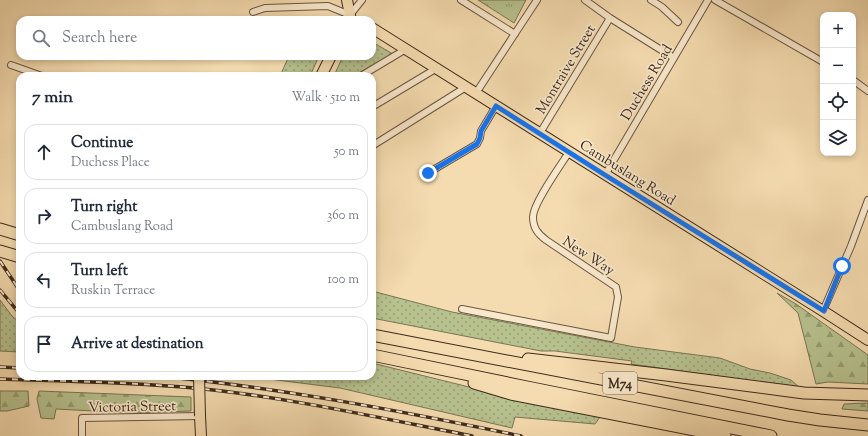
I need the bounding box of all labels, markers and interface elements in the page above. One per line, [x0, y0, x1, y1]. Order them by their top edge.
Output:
map controls [820, 12, 856, 156]
button: + [820, 12, 856, 48]
search box [16, 16, 376, 60]
street label: Montraive Street [532, 21, 602, 119]
icon: search [30, 27, 52, 49]
text: Search here [62, 28, 137, 49]
street label: Duchess Road [617, 41, 678, 125]
button: − [820, 48, 856, 84]
button: locate [820, 84, 856, 120]
text: 7 min [32, 86, 73, 110]
text: Walk · 510 m [292, 89, 360, 107]
button: layers [820, 120, 856, 156]
text: Continue [71, 133, 133, 154]
street label: Cambuslang Road [575, 136, 679, 211]
icon: ahead [33, 141, 55, 163]
text: 50 m [334, 143, 359, 161]
text: Duchess Place [71, 154, 150, 172]
route end [419, 164, 437, 182]
text: Turn right [71, 197, 137, 218]
icon: right [33, 205, 55, 227]
text: 360 m [327, 207, 359, 225]
text: Cambuslang Road [71, 218, 173, 236]
street label: New Way [558, 232, 618, 281]
route start [833, 257, 851, 275]
text: Turn left [71, 261, 128, 282]
icon: left [33, 269, 55, 291]
text: 100 m [327, 271, 359, 289]
text: Ruskin Terrace [71, 282, 155, 300]
icon: arrive [33, 333, 55, 355]
text: Arrive at destination [71, 334, 204, 355]
road number: M74 [603, 372, 637, 394]
street label: Victoria Street [88, 397, 176, 419]

